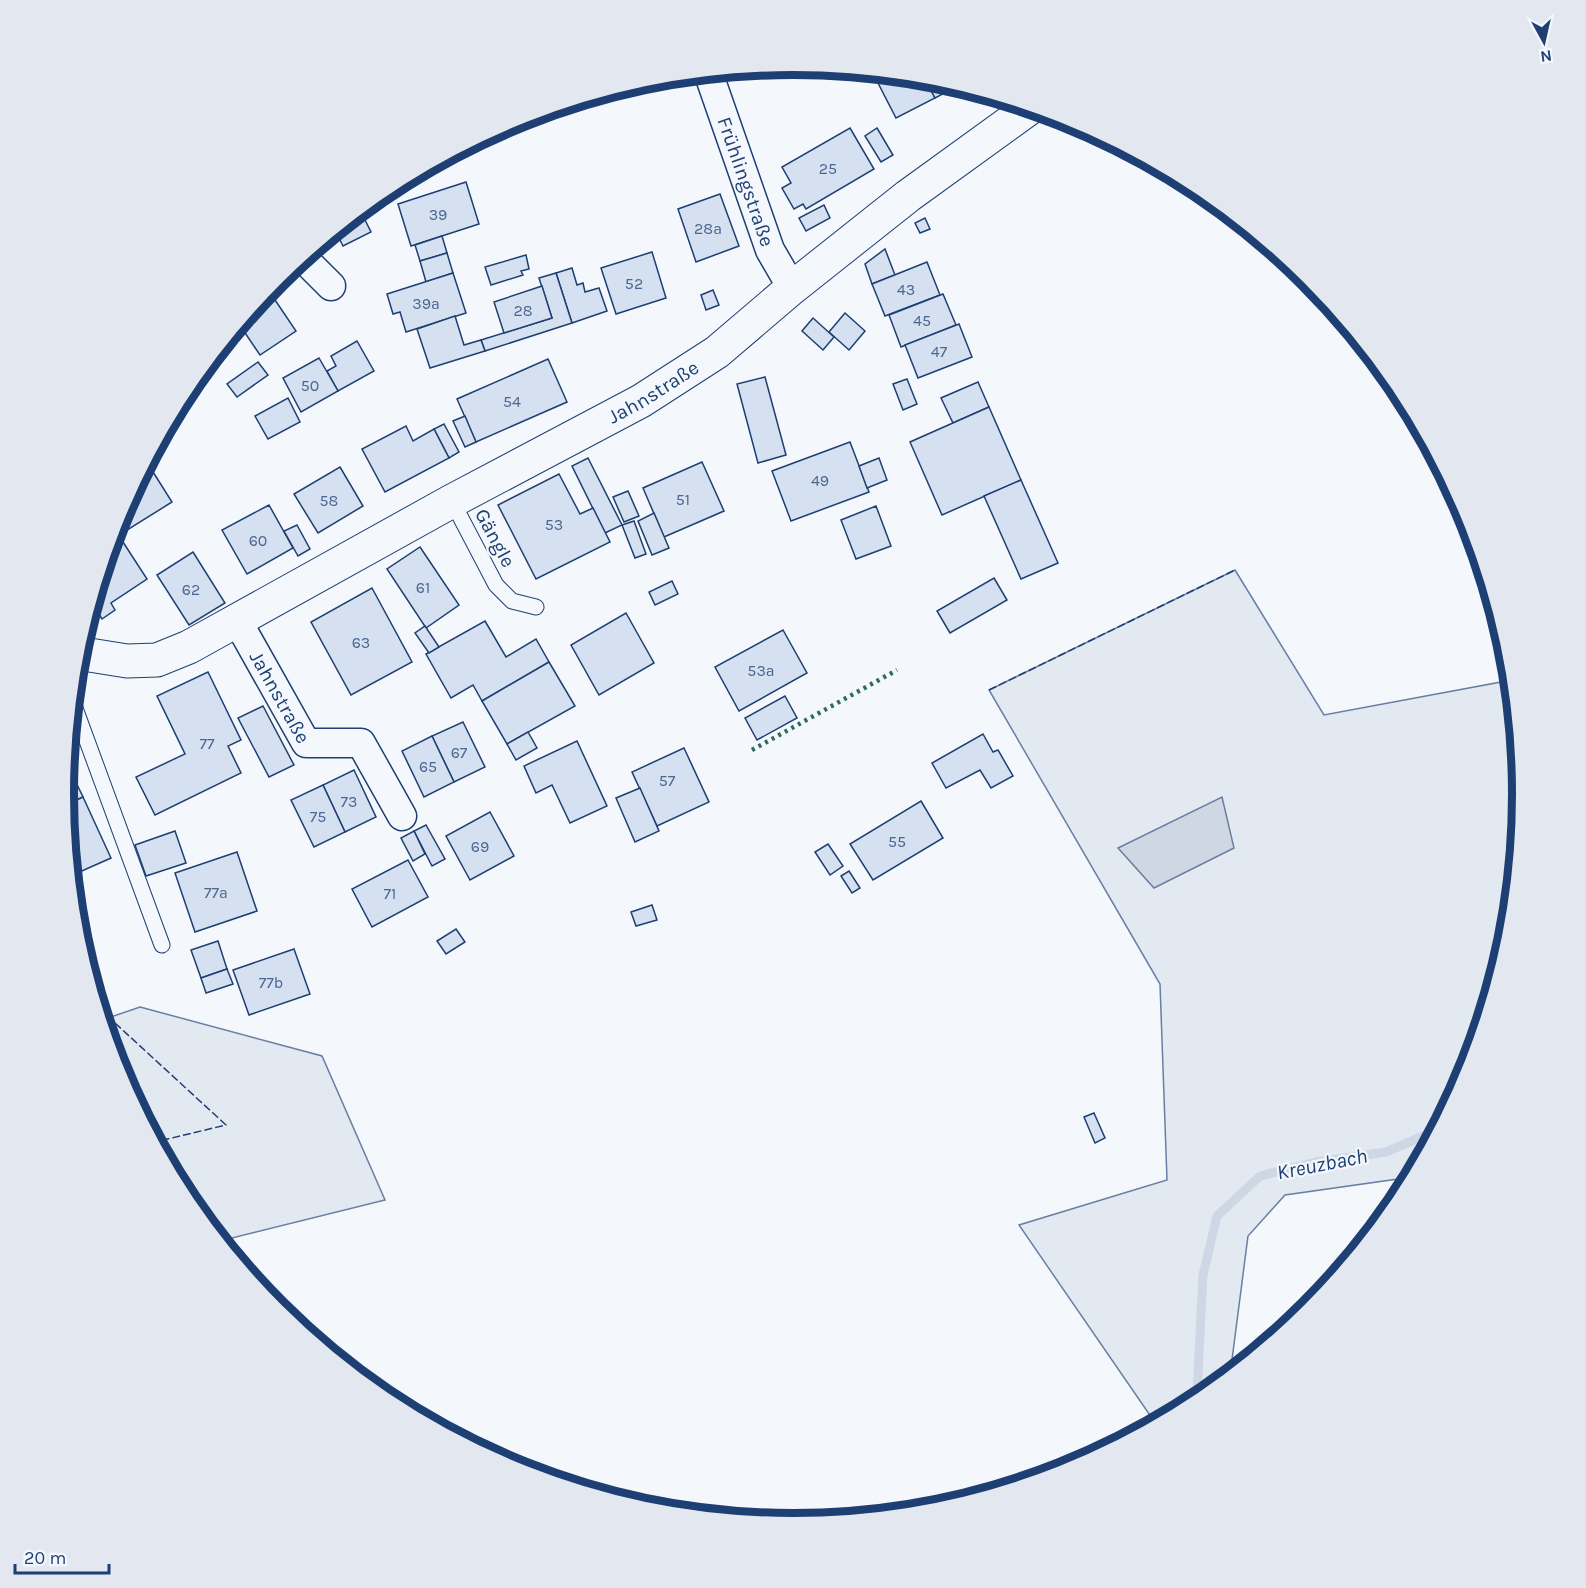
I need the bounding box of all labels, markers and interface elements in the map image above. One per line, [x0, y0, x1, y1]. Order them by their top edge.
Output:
north arrow [1514, 12, 1574, 72]
text: N [1539, 46, 1553, 67]
street label: Frühlingstraße [713, 114, 779, 249]
house number: 25 [819, 159, 837, 178]
house number: 39 [429, 205, 447, 224]
house number: 28a [694, 219, 722, 238]
house number: 52 [625, 274, 643, 293]
house number: 43 [897, 280, 915, 299]
house number: 39a [412, 294, 440, 313]
house number: 28 [513, 301, 533, 320]
house number: 45 [913, 311, 931, 330]
house number: 47 [931, 342, 948, 361]
street label: Jahnstraße [604, 355, 703, 428]
house number: 50 [301, 376, 319, 395]
house number: 54 [503, 392, 521, 411]
house number: 49 [811, 471, 829, 490]
house number: 51 [676, 490, 690, 509]
house number: 58 [320, 491, 338, 510]
street label: Gängle [470, 505, 520, 571]
house number: 53 [545, 515, 563, 534]
house number: 60 [249, 531, 267, 550]
house number: 61 [416, 578, 430, 597]
house number: 62 [182, 580, 200, 599]
house number: 63 [352, 633, 370, 652]
street label: Jahnstraße [245, 647, 315, 747]
house number: 53a [747, 661, 775, 680]
house number: 77 [199, 734, 215, 753]
house number: 67 [451, 743, 468, 762]
house number: 65 [419, 757, 437, 776]
house number: 57 [659, 771, 676, 790]
house number: 73 [341, 792, 357, 811]
house number: 75 [310, 807, 326, 826]
house number: 55 [888, 832, 906, 851]
house number: 69 [471, 837, 489, 856]
house number: 77a [204, 883, 228, 902]
house number: 71 [384, 884, 396, 903]
house number: 77b [259, 973, 283, 992]
water label: Kreuzbach [1275, 1143, 1369, 1185]
scale bar [15, 1537, 110, 1575]
text: 20 m [24, 1547, 66, 1569]

